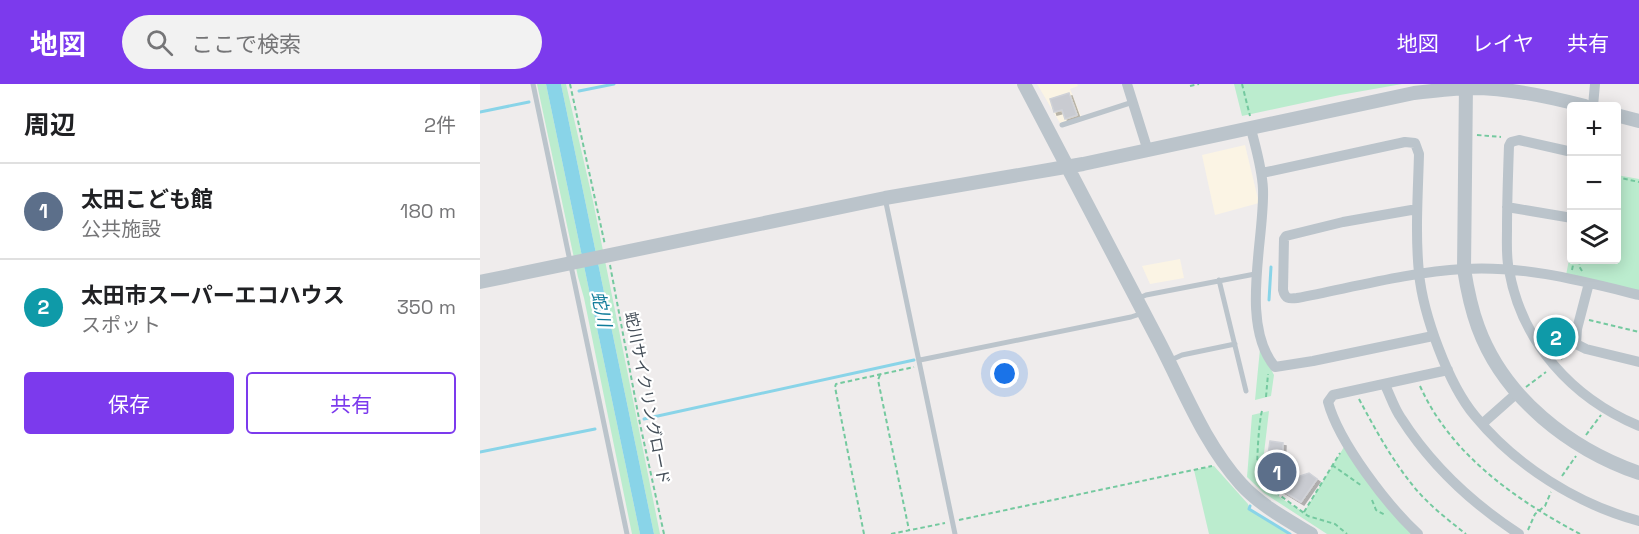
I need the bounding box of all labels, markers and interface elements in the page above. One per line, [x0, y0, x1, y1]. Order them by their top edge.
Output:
search box [122, 15, 542, 69]
text: 地図 [30, 26, 86, 62]
icon: search [143, 26, 176, 59]
text: ここで検索 [191, 30, 301, 58]
text: 地図 [1397, 30, 1439, 57]
text: レイヤ [1472, 30, 1534, 57]
text: 共有 [1567, 30, 1609, 57]
map controls [1567, 102, 1621, 264]
button: + [1567, 102, 1621, 156]
text: 周辺 [24, 108, 76, 142]
text: 2件 [424, 112, 456, 138]
button: − [1567, 156, 1621, 210]
text: 太田こども館 [81, 185, 213, 213]
text: 1 [39, 198, 48, 224]
text: 180 m [400, 198, 456, 224]
button: layers [1567, 210, 1621, 264]
text: 公共施設 [81, 216, 161, 242]
text: 太田市スーパーエコハウス [81, 281, 345, 309]
water label: 蛇川 [586, 289, 617, 331]
text: 2 [38, 294, 49, 320]
text: 350 m [397, 294, 456, 320]
street label: 蛇川サイクリングロード [620, 310, 675, 486]
text: スポット [81, 312, 161, 338]
pin: 2 [1536, 314, 1576, 360]
your location [990, 359, 1019, 388]
button: 保存 [24, 372, 234, 434]
button: 共有 [246, 372, 456, 434]
pin: 1 [1258, 450, 1296, 494]

